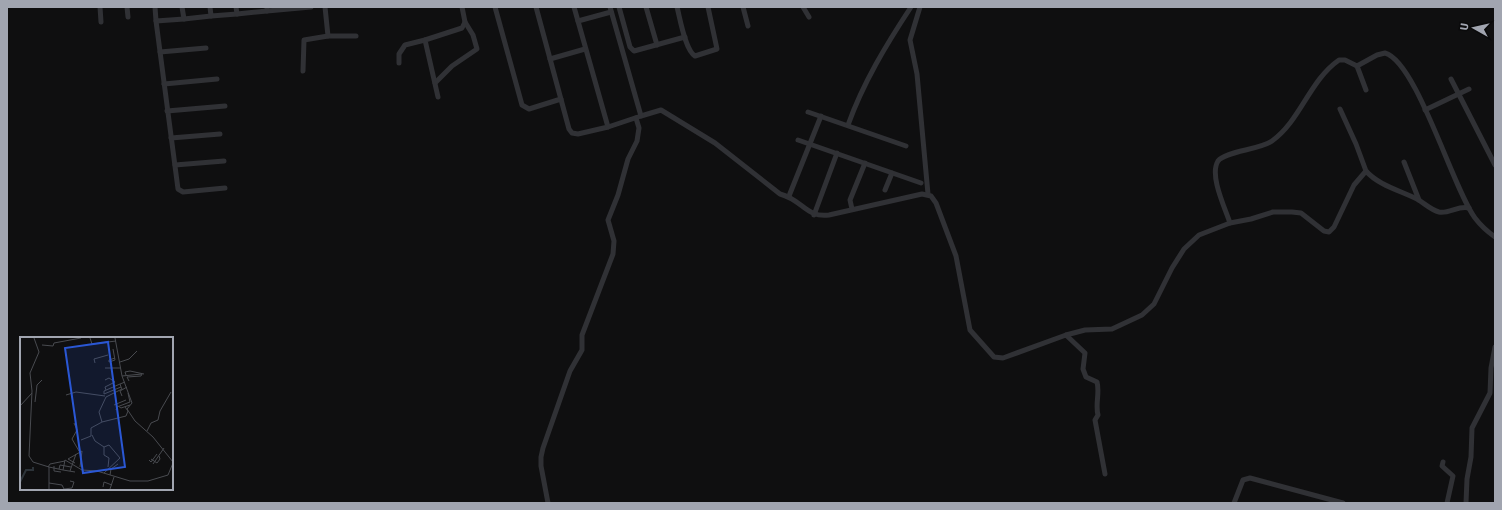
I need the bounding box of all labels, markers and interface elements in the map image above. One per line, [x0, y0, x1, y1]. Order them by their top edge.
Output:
north arrow [1454, 8, 1494, 48]
text: U [1458, 22, 1472, 31]
inset map [20, 337, 173, 490]

